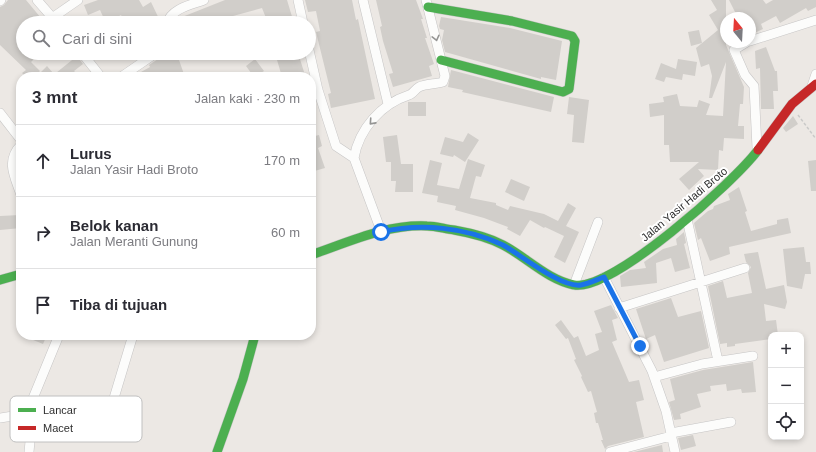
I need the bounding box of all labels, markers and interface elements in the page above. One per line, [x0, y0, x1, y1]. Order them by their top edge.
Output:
north arrow [720, 12, 756, 48]
search box [16, 16, 316, 60]
icon: search [30, 27, 52, 49]
text: Cari di sini [62, 30, 132, 47]
one-way arrow [431, 35, 439, 41]
text: 3 mnt [32, 88, 77, 107]
text: Jalan kaki · 230 m [195, 91, 300, 106]
one-way arrow [370, 117, 377, 124]
text: Lurus [70, 145, 112, 162]
icon: ahead [32, 150, 54, 172]
text: 170 m [264, 153, 300, 168]
text: Jalan Yasir Hadi Broto [70, 162, 198, 177]
street label: Jalan Yasir Hadi Broto [639, 165, 729, 243]
text: Belok kanan [70, 217, 158, 234]
icon: right [32, 222, 54, 244]
route start [372, 223, 390, 241]
text: 60 m [271, 225, 300, 240]
text: Jalan Meranti Gunung [70, 234, 198, 249]
icon: arrive [32, 294, 54, 316]
text: Tiba di tujuan [70, 296, 167, 313]
map controls [768, 332, 804, 440]
button: + [768, 332, 804, 368]
route end [631, 337, 649, 355]
button: − [768, 368, 804, 404]
legend [10, 396, 142, 442]
text: Lancar [43, 404, 77, 416]
button: locate [768, 404, 804, 440]
text: Macet [43, 422, 73, 434]

